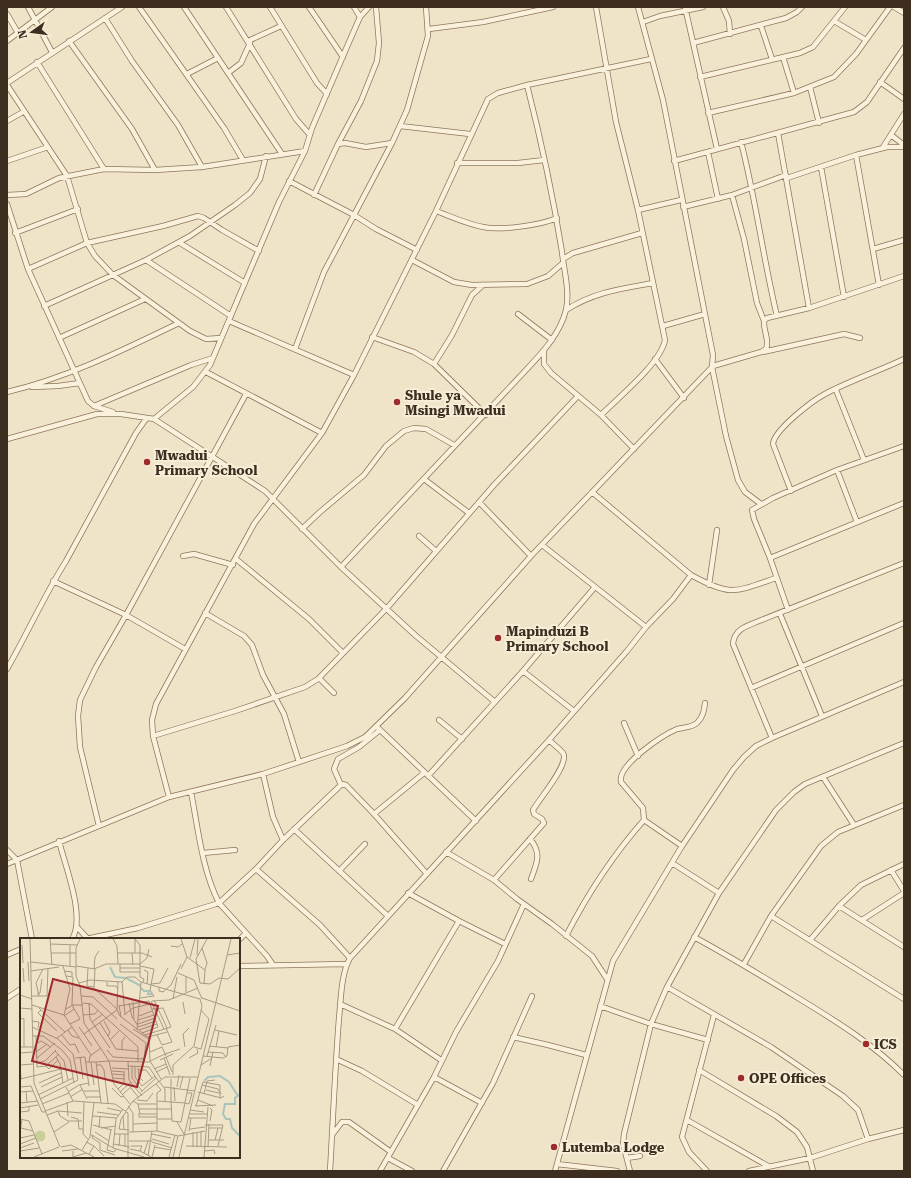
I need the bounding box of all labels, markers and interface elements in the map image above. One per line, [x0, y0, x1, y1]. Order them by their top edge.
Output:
north arrow [12, 12, 52, 52]
text: N [15, 28, 30, 40]
place label: Shule ya Msingi Mwadui [405, 388, 506, 418]
marker: Shule ya Msingi Mwadui [392, 397, 402, 407]
place label: Mwadui Primary School [155, 448, 258, 478]
marker: Mwadui Primary School [142, 457, 152, 467]
place label: Mapinduzi B Primary School [506, 624, 609, 654]
marker: Mapinduzi B Primary School [493, 633, 503, 643]
inset map [20, 938, 240, 1158]
place label: ICS [874, 1037, 897, 1052]
marker: ICS [861, 1039, 871, 1049]
place label: OPE Offices [749, 1071, 826, 1086]
marker: OPE Offices [736, 1073, 746, 1083]
place label: Lutemba Lodge [562, 1140, 665, 1155]
marker: Lutemba Lodge [549, 1142, 559, 1152]

